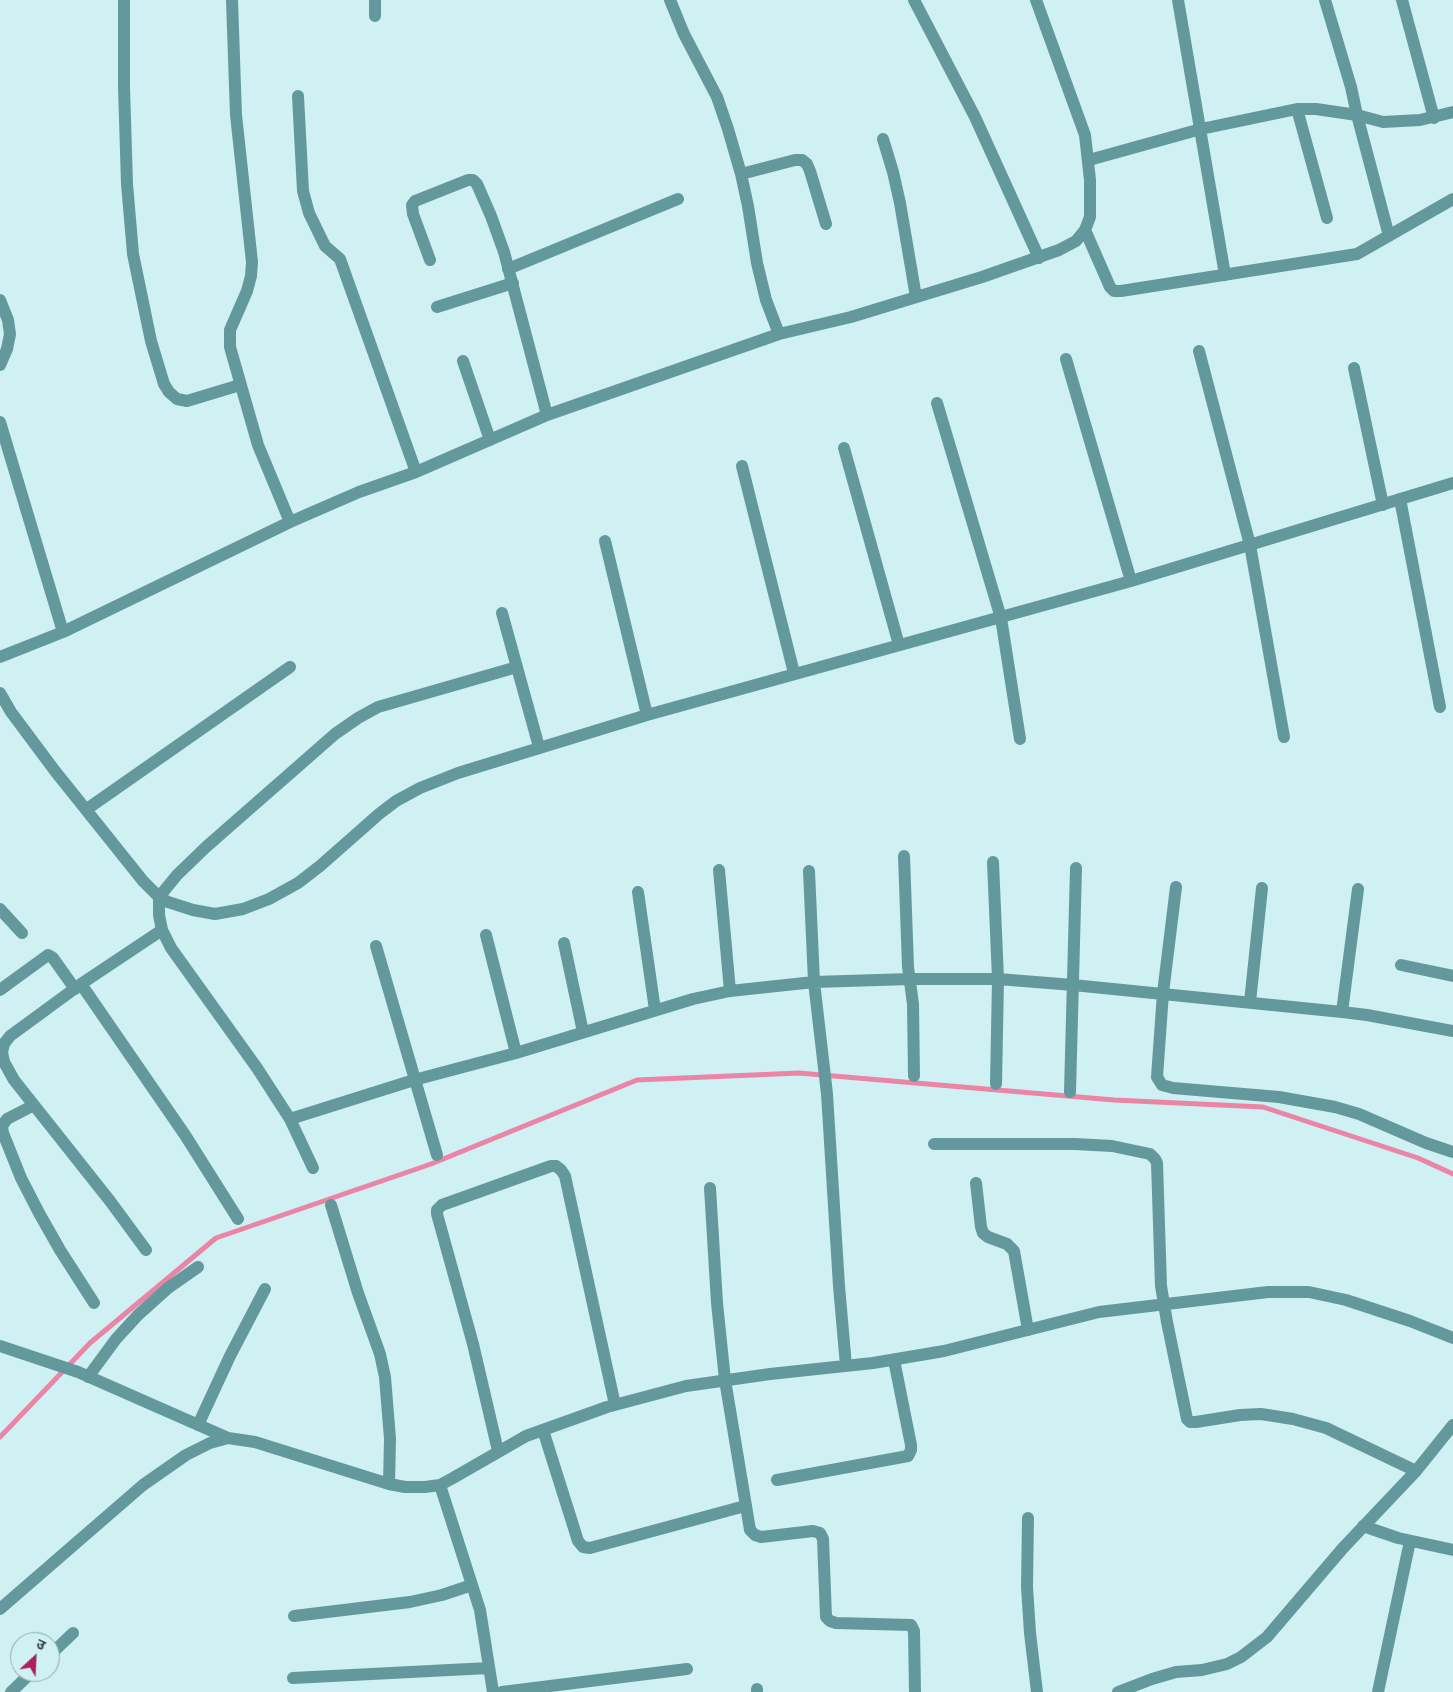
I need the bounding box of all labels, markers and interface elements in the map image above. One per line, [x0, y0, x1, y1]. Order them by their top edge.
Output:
north arrow [10, 1632, 60, 1682]
text: उ [33, 1634, 48, 1654]

